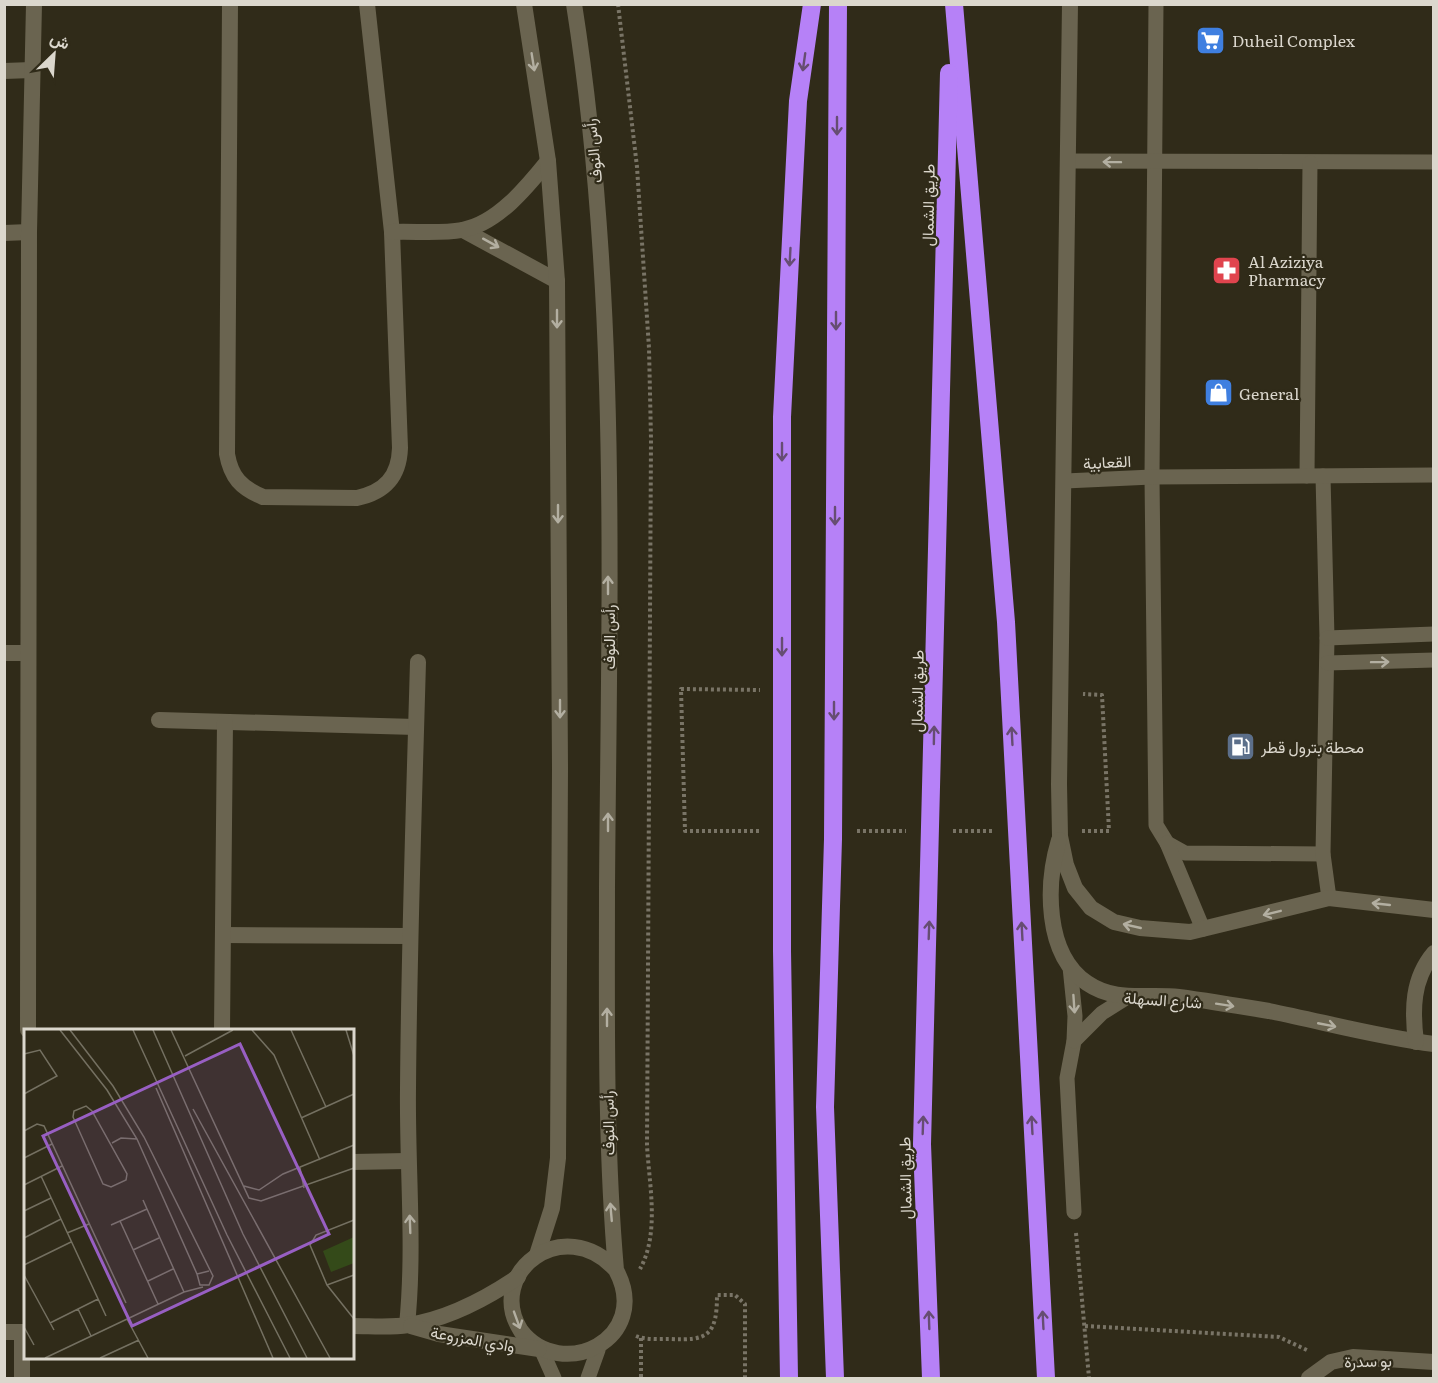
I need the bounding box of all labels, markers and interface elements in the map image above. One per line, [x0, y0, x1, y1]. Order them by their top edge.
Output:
north arrow [24, 24, 84, 84]
supermarket icon: Duheil Complex [1195, 24, 1227, 56]
text: ش [47, 25, 75, 54]
place label: Duheil Complex [1232, 28, 1356, 52]
one-way arrow [527, 52, 538, 72]
one-way arrow [798, 52, 809, 72]
one-way arrow [831, 115, 843, 135]
street label: رأس النوف [577, 117, 607, 185]
one-way arrow [1103, 157, 1123, 168]
street label: طريق الشمال [914, 164, 940, 246]
one-way arrow [481, 238, 499, 249]
one-way arrow [785, 246, 796, 266]
place label: Al Aziziya Pharmacy [1248, 249, 1326, 291]
pharmacy icon: Al Aziziya Pharmacy [1211, 254, 1243, 286]
one-way arrow [551, 308, 563, 328]
one-way arrow [830, 310, 842, 330]
shop icon: General [1202, 377, 1234, 409]
place label: General [1239, 381, 1299, 405]
one-way arrow [776, 441, 788, 461]
street label: القعابية [1082, 448, 1132, 474]
one-way arrow [553, 503, 564, 523]
one-way arrow [829, 505, 841, 525]
one-way arrow [602, 575, 614, 595]
street label: رأس النوف [596, 605, 620, 669]
one-way arrow [776, 636, 788, 656]
street label: طريق الشمال [903, 650, 929, 732]
one-way arrow [1370, 656, 1390, 667]
one-way arrow [554, 698, 566, 718]
one-way arrow [828, 700, 840, 720]
one-way arrow [928, 726, 940, 746]
one-way arrow [1006, 726, 1017, 746]
fuel station icon: محطة بترول قطر [1224, 730, 1256, 762]
place label: محطة بترول قطر [1260, 734, 1364, 758]
one-way arrow [602, 812, 614, 832]
one-way arrow [1372, 898, 1392, 909]
one-way arrow [1263, 908, 1282, 919]
one-way arrow [1122, 920, 1142, 931]
one-way arrow [924, 921, 935, 941]
one-way arrow [1017, 921, 1028, 941]
street label: شارع السهلة [1123, 984, 1203, 1015]
one-way arrow [1069, 993, 1080, 1013]
one-way arrow [1215, 999, 1235, 1010]
one-way arrow [601, 1007, 613, 1027]
one-way arrow [1317, 1020, 1336, 1031]
inset map [24, 1029, 354, 1359]
street label: رأس النوف [594, 1090, 620, 1156]
one-way arrow [917, 1116, 928, 1136]
one-way arrow [1027, 1116, 1038, 1136]
street label: طريق الشمال [891, 1137, 917, 1219]
one-way arrow [605, 1202, 616, 1222]
one-way arrow [404, 1215, 415, 1235]
one-way arrow [513, 1311, 524, 1329]
one-way arrow [923, 1311, 934, 1331]
one-way arrow [1037, 1311, 1048, 1331]
street label: وادي المزروعة [428, 1319, 517, 1360]
street label: بو سدرة [1344, 1348, 1392, 1372]

